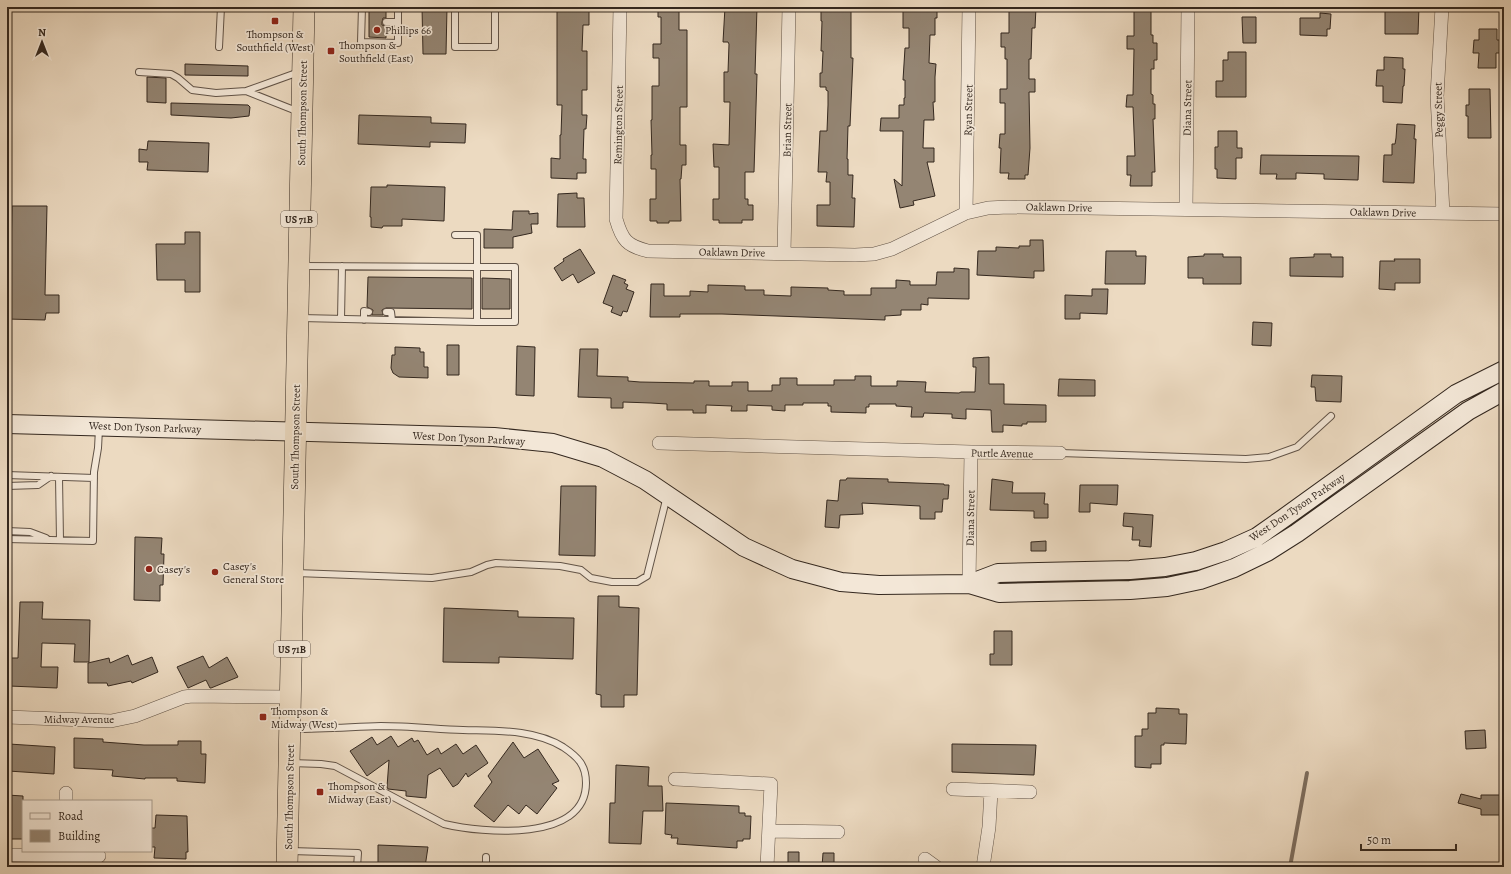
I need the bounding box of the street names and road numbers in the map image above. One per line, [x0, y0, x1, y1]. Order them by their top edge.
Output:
street label: South Thompson Street [294, 60, 311, 166]
street label: Diana Street [1180, 79, 1195, 136]
street label: Peggy Street [1431, 82, 1446, 138]
street label: Ryan Street [961, 84, 976, 136]
street label: Remington Street [610, 85, 627, 165]
street label: Brian Street [780, 102, 795, 157]
street label: Oaklawn Drive [1026, 199, 1092, 216]
street label: Oaklawn Drive [1350, 204, 1416, 221]
road number: US 71B [281, 211, 317, 227]
street label: Oaklawn Drive [699, 244, 765, 261]
street label: South Thompson Street [287, 384, 304, 490]
street label: West Don Tyson Parkway [87, 418, 202, 437]
street label: West Don Tyson Parkway [411, 428, 526, 449]
street label: Purtle Avenue [971, 445, 1033, 462]
street label: West Don Tyson Parkway [1246, 470, 1348, 546]
street label: Diana Street [963, 489, 978, 546]
road number: US 71B [274, 641, 310, 657]
street label: Midway Avenue [44, 712, 114, 727]
street label: South Thompson Street [281, 744, 298, 850]

